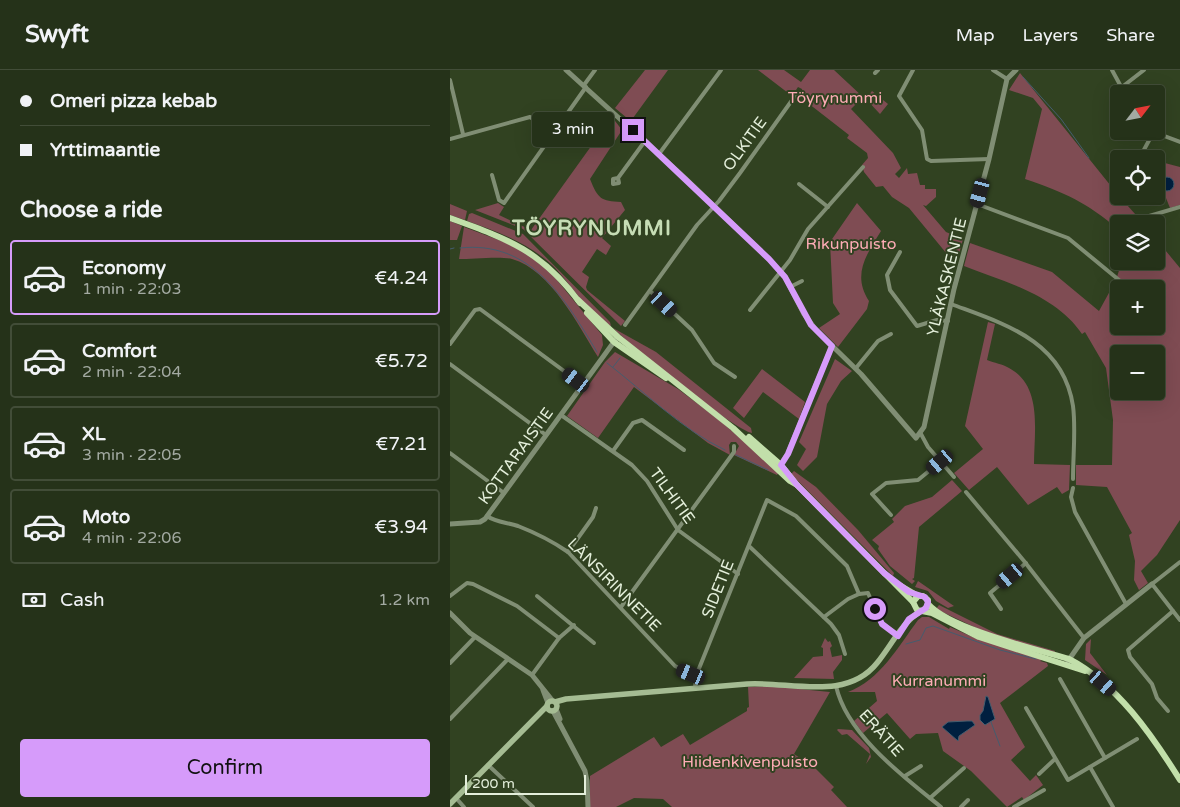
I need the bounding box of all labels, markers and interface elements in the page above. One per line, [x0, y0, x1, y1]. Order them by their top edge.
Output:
text: Swyft [25, 20, 89, 49]
text: Map [956, 24, 995, 46]
text: Layers [1023, 24, 1078, 46]
text: Share [1106, 24, 1155, 46]
north arrow [1110, 85, 1165, 140]
map controls [1110, 85, 1165, 400]
park label: Töyrynummi [788, 88, 882, 108]
text: Omeri pizza kebab [50, 90, 217, 112]
callout: 3 min [533, 112, 616, 148]
street label: OLKITIE [719, 113, 771, 175]
text: 3 min [552, 119, 594, 139]
route end [622, 119, 644, 141]
text: Yrttimaantie [50, 139, 160, 161]
button: locate [1110, 150, 1165, 205]
car [968, 177, 991, 209]
text: Choose a ride [20, 197, 163, 223]
button: layers [1110, 215, 1165, 270]
district label: TÖYRYNUMMI [511, 216, 672, 241]
street label: YLÄKASKENTIE [923, 216, 971, 338]
park label: Rikunpuisto [806, 234, 896, 254]
icon: car [22, 255, 67, 300]
text: Economy [82, 257, 166, 279]
text: €4.24 [374, 267, 428, 289]
text: 1 min · 22:03 [82, 279, 181, 299]
button: + [1110, 280, 1165, 335]
car [647, 288, 680, 320]
icon: car [22, 338, 67, 383]
text: Comfort [82, 340, 156, 362]
button: − [1110, 345, 1165, 400]
text: €5.72 [375, 350, 428, 372]
text: 2 min · 22:04 [82, 362, 181, 382]
car [559, 365, 592, 395]
street label: KOTTARAISTIE [474, 404, 558, 508]
icon: car [22, 421, 67, 466]
text: XL [82, 423, 106, 445]
text: €7.21 [375, 433, 428, 455]
text: 3 min · 22:05 [82, 445, 181, 465]
car [923, 447, 956, 477]
street label: TILHITIE [645, 464, 699, 528]
icon: car [22, 504, 67, 549]
text: Moto [82, 506, 130, 528]
text: €3.94 [374, 516, 428, 538]
text: 4 min · 22:06 [82, 528, 181, 548]
street label: LÄNSIRINNETIE [563, 534, 665, 636]
street label: SIDETIE [697, 557, 739, 621]
car [993, 561, 1026, 591]
icon: cash [20, 586, 48, 614]
text: Cash [60, 589, 105, 611]
text: 1.2 km [378, 590, 430, 610]
route start [864, 598, 886, 620]
car [674, 661, 707, 687]
car [1086, 667, 1119, 699]
park label: Kurranummi [892, 671, 986, 691]
street label: ERÄTIE [854, 705, 908, 761]
button: Confirm [20, 739, 430, 797]
park label: Hiidenkivenpuisto [682, 752, 818, 772]
scale bar [465, 772, 586, 795]
text: 200 m [472, 775, 515, 792]

